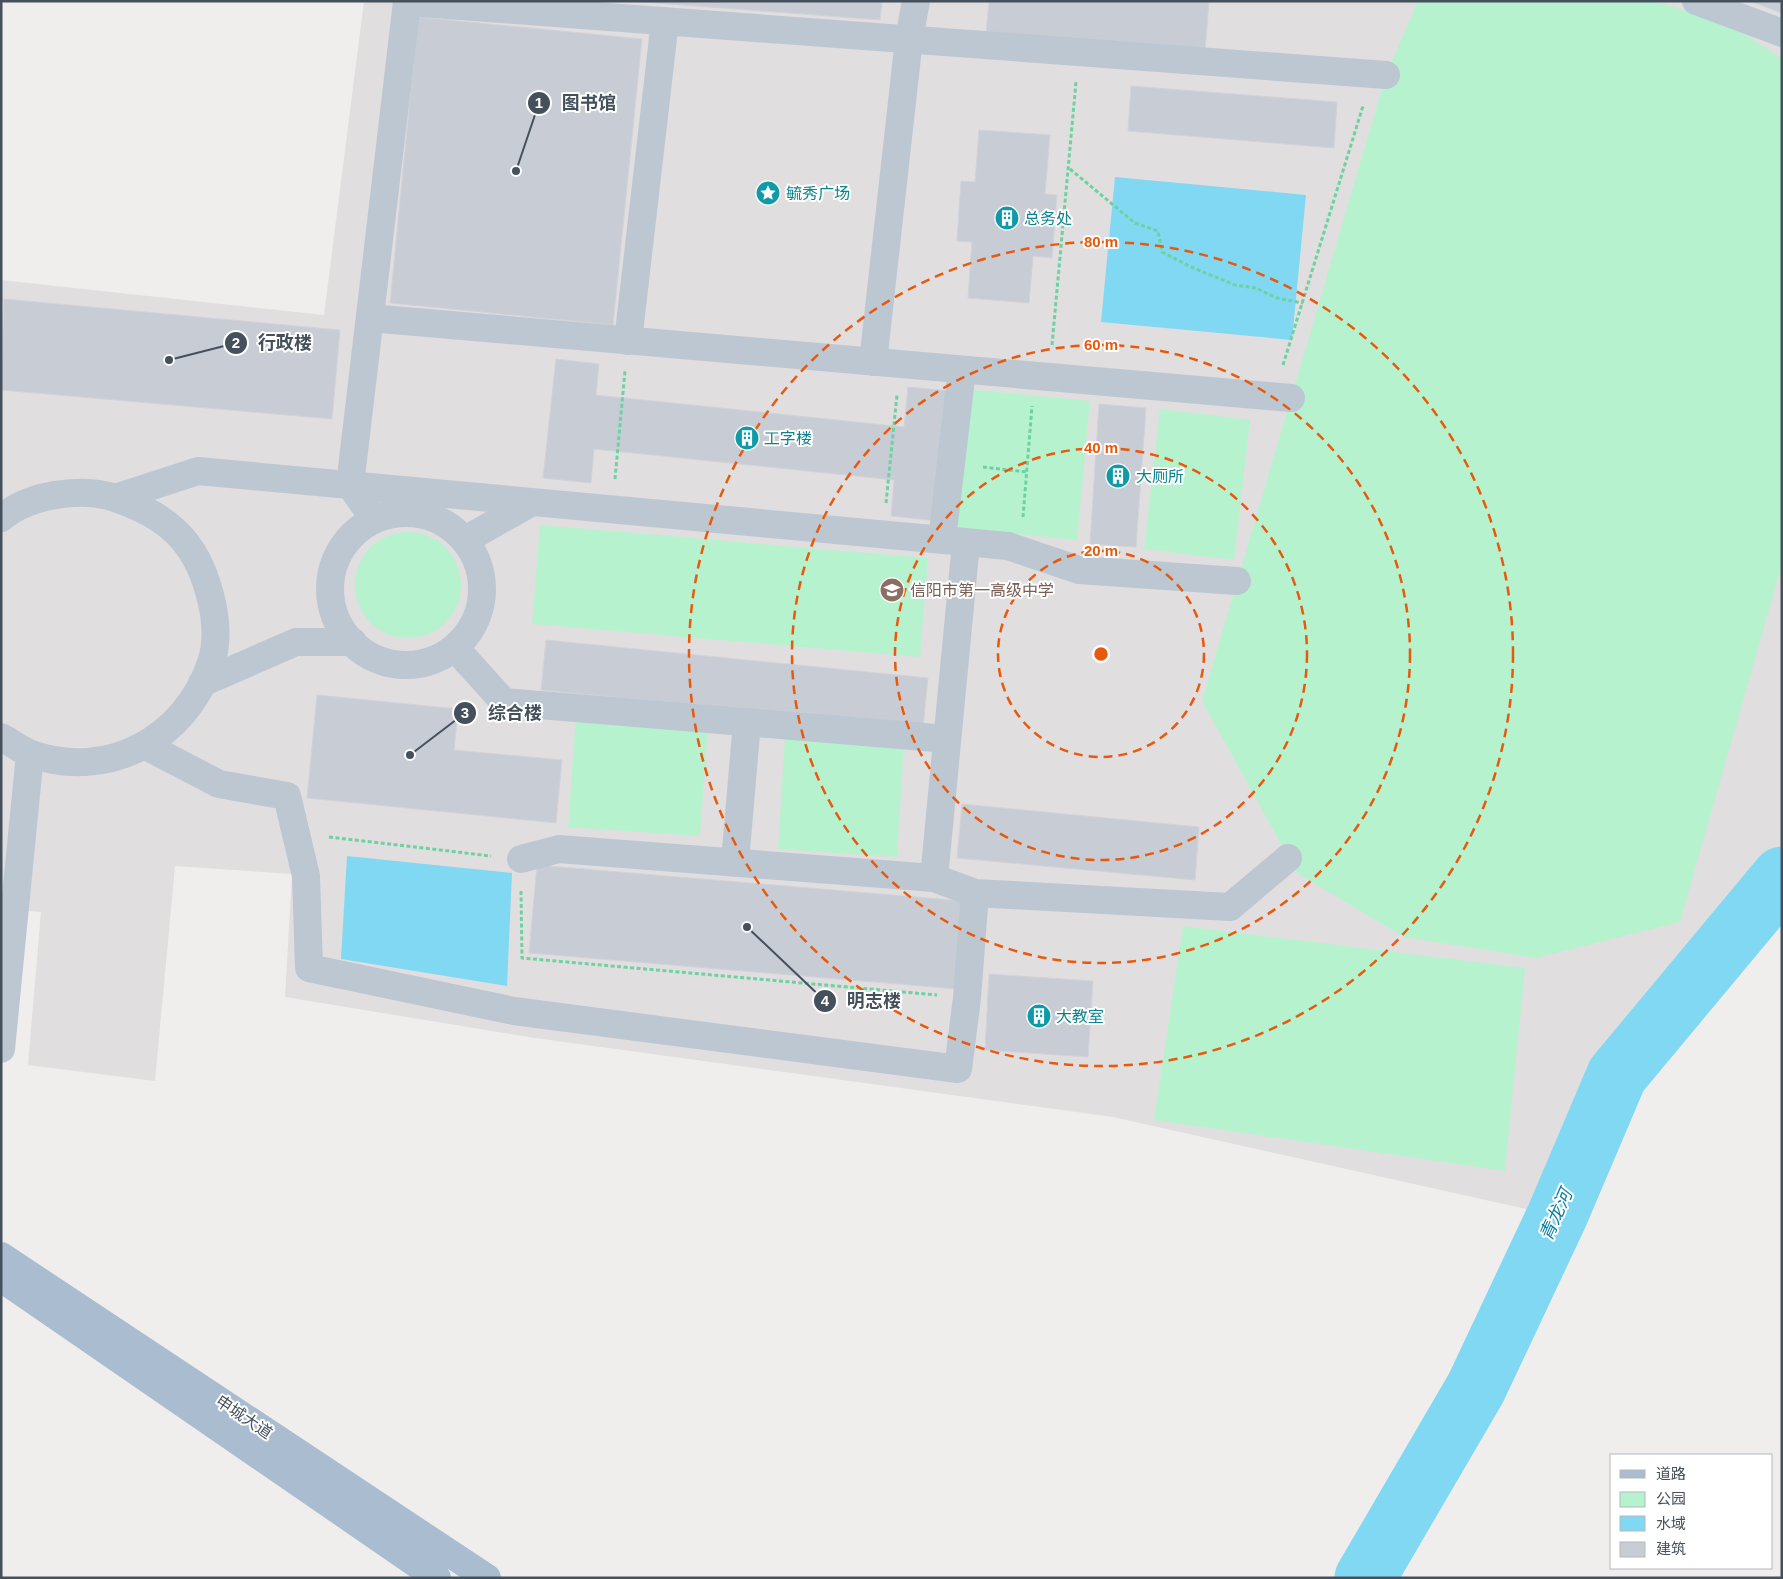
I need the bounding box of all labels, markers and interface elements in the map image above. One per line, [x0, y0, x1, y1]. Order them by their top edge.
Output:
callout: 图书馆 [527, 86, 626, 119]
text: 图书馆 [562, 93, 616, 113]
text: 1 [535, 94, 543, 111]
place icon: 毓秀广场 [755, 180, 781, 206]
place label: 毓秀广场 [786, 185, 850, 202]
building icon: 总务处 [994, 205, 1020, 231]
place label: 总务处 [1024, 210, 1072, 227]
text: 80 m [1084, 233, 1118, 250]
callout: 行政楼 [223, 326, 322, 359]
text: 行政楼 [258, 332, 312, 353]
text: 2 [232, 334, 240, 351]
text: 60 m [1084, 336, 1118, 353]
building icon: 工字楼 [734, 425, 760, 451]
place label: 工字楼 [764, 430, 812, 447]
text: 40 m [1084, 439, 1118, 456]
building icon: 大厕所 [1105, 463, 1131, 489]
place label: 大厕所 [1136, 468, 1184, 485]
text: 20 m [1084, 542, 1118, 559]
school or university icon: 信阳市第一高级中学 [879, 577, 905, 603]
place label: 信阳市第一高级中学 [910, 581, 1054, 599]
centre of rings [1092, 645, 1110, 663]
callout: 综合楼 [453, 696, 552, 729]
text: 综合楼 [488, 703, 542, 723]
text: 3 [461, 704, 469, 721]
callout: 明志楼 [812, 984, 911, 1017]
text: 明志楼 [847, 991, 901, 1011]
text: 4 [821, 992, 830, 1009]
building icon: 大教室 [1026, 1003, 1052, 1029]
place label: 大教室 [1056, 1008, 1104, 1025]
water label: 青龙河 [1536, 1184, 1577, 1244]
street label: 申城大道 [213, 1392, 275, 1442]
legend [1610, 1454, 1773, 1569]
text: 道路 [1656, 1465, 1686, 1482]
text: 公园 [1656, 1490, 1686, 1507]
text: 水域 [1656, 1515, 1686, 1532]
text: 建筑 [1656, 1540, 1686, 1557]

